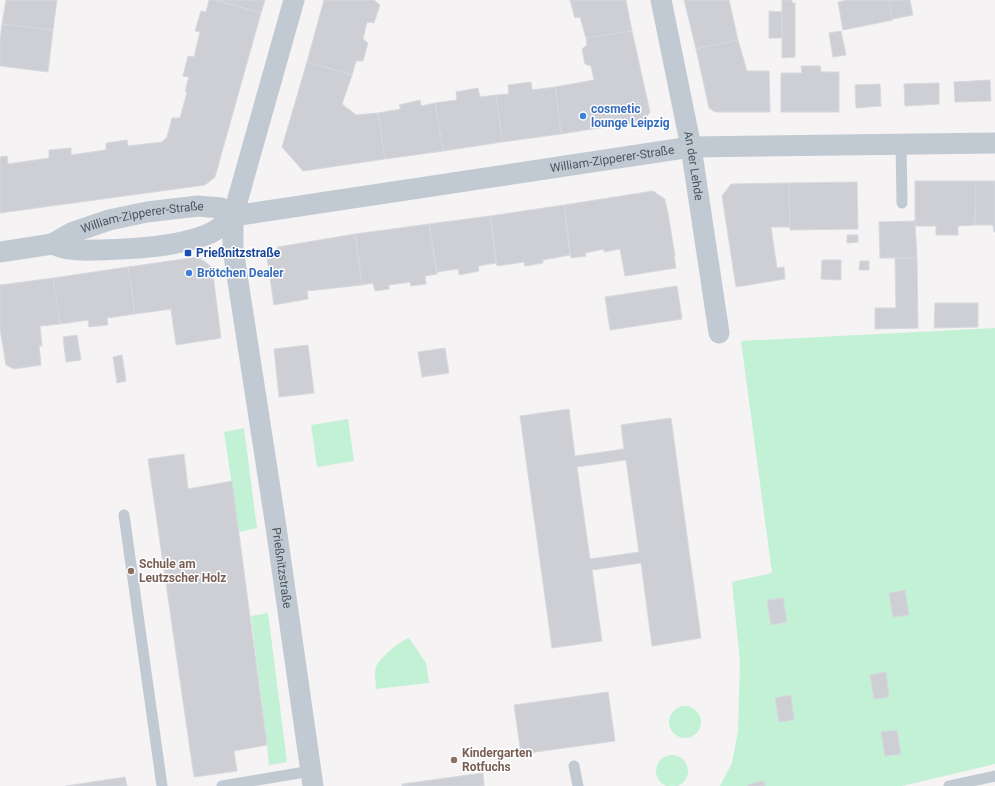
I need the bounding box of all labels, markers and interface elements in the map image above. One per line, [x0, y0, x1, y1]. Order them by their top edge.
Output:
place label: cosmetic lounge Leipzig [591, 102, 670, 130]
marker: cosmetic lounge Leipzig [578, 111, 588, 121]
street label: An der Lehde [681, 130, 706, 202]
street label: William-Zipperer-Straße [549, 143, 675, 175]
street label: William-Zipperer-Straße [79, 199, 204, 236]
place label: Prießnitzstraße [196, 246, 281, 260]
marker: Prießnitzstraße [183, 248, 193, 258]
place label: Brötchen Dealer [197, 266, 284, 280]
marker: Brötchen Dealer [184, 268, 194, 278]
street label: Prießnitzstraße [269, 526, 295, 609]
place label: Schule am Leutzscher Holz [139, 557, 226, 585]
marker: Schule am Leutzscher Holz [126, 566, 136, 576]
place label: Kindergarten Rotfuchs [462, 746, 533, 774]
marker: Kindergarten Rotfuchs [449, 755, 459, 765]

